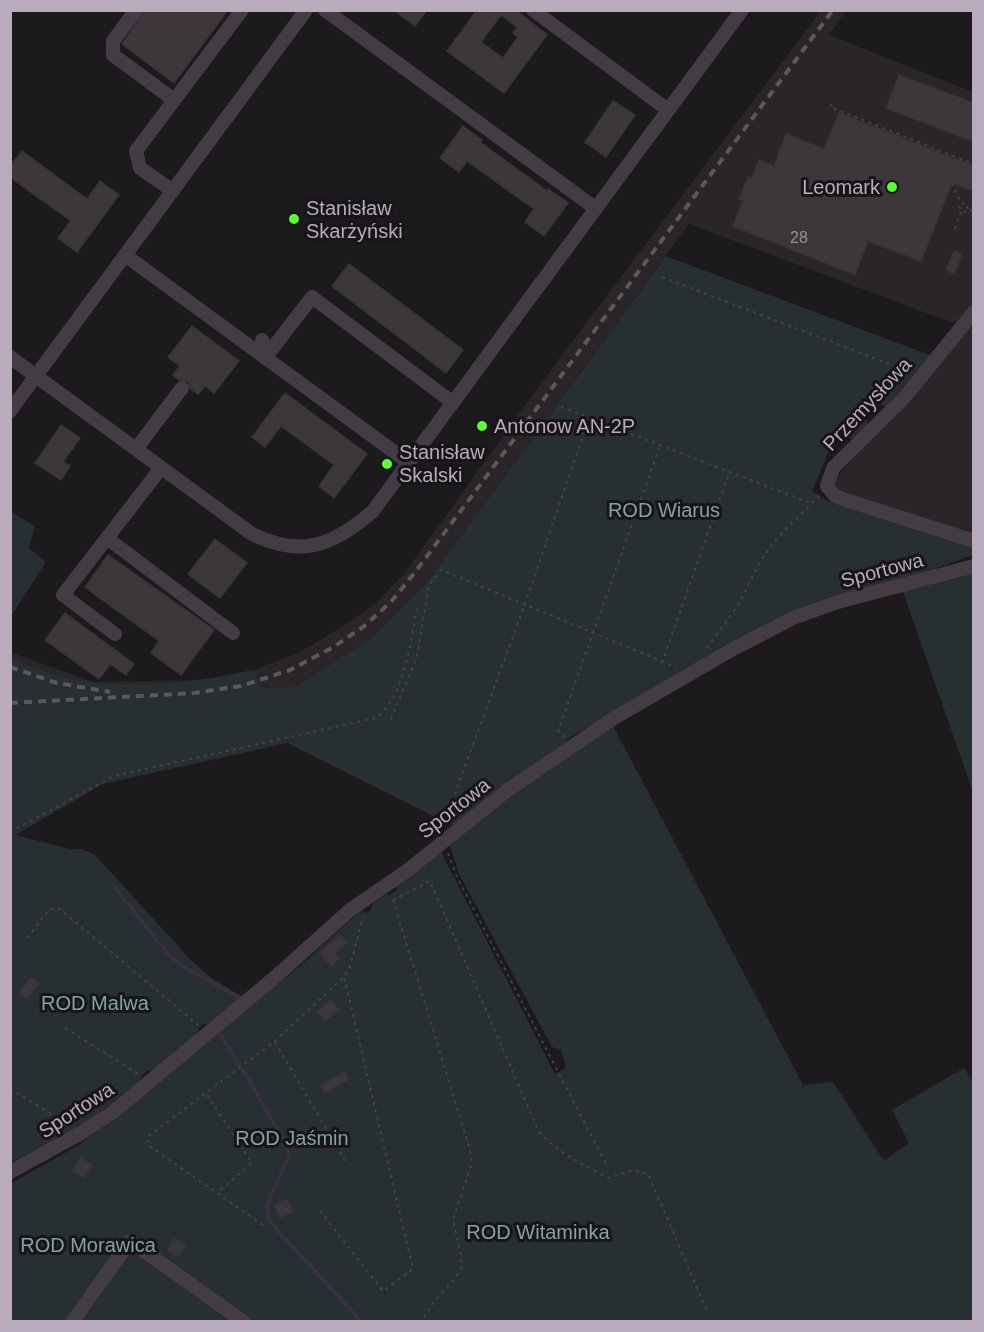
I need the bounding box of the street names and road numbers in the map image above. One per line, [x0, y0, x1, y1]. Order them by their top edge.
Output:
street label: Przemysłowa [818, 352, 916, 455]
street label: Sportowa [838, 548, 926, 592]
street label: Sportowa [414, 773, 495, 843]
street label: Sportowa [35, 1077, 118, 1142]

